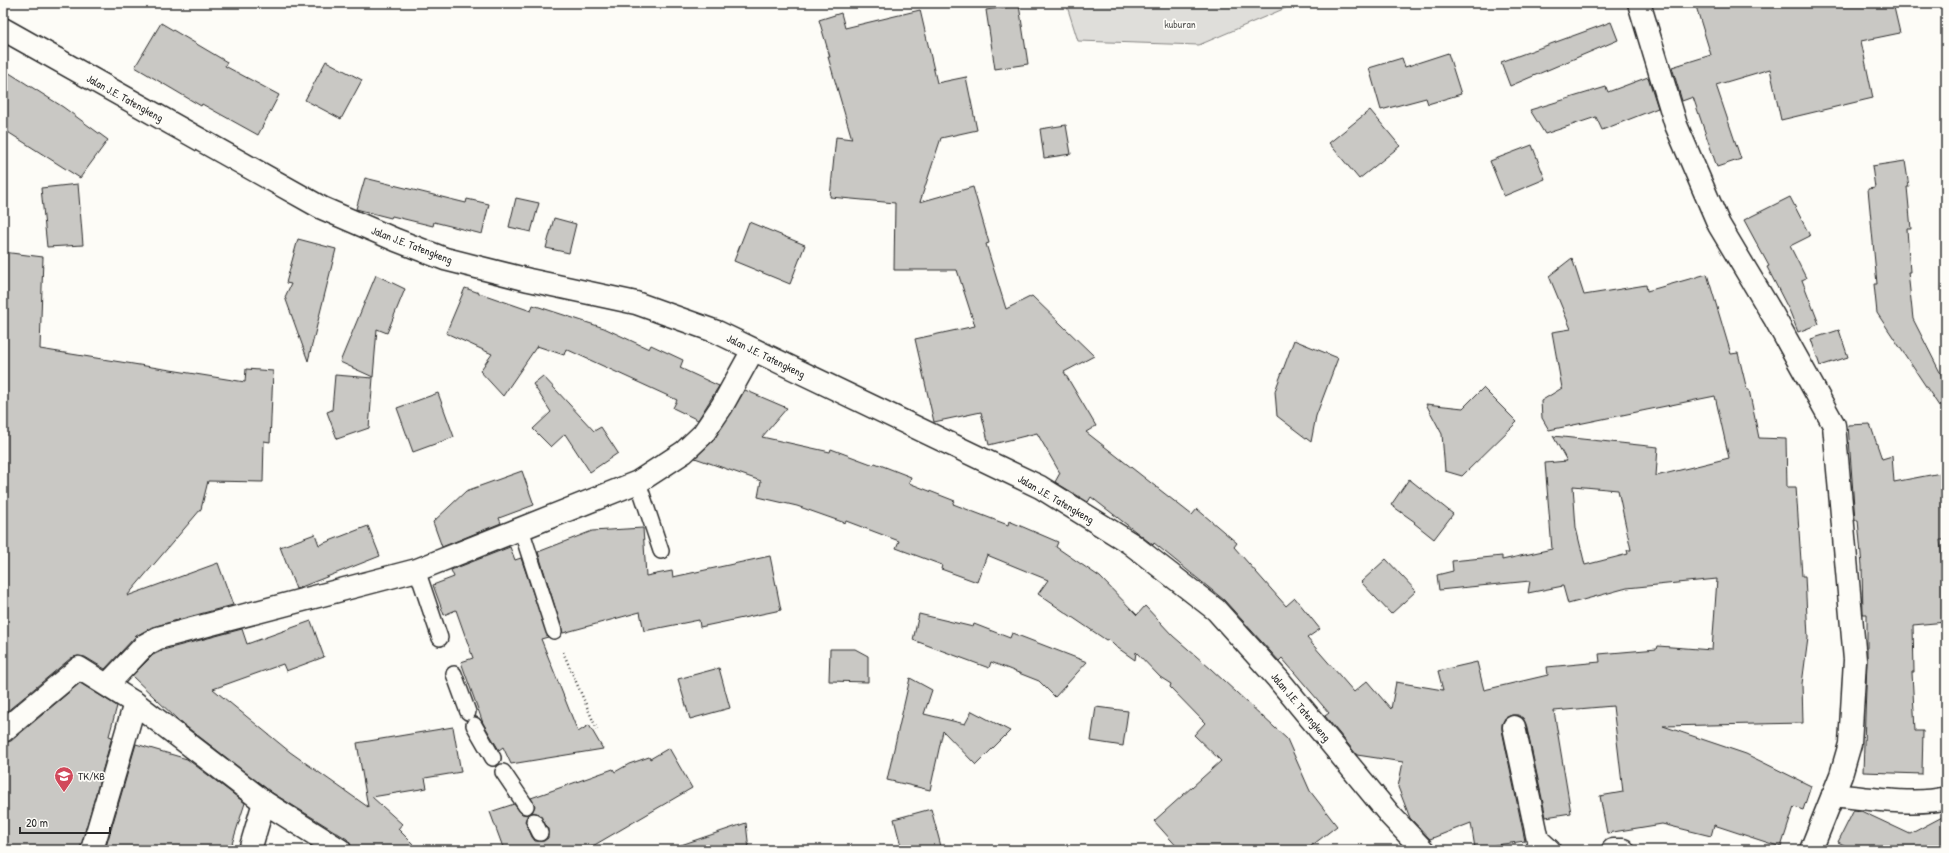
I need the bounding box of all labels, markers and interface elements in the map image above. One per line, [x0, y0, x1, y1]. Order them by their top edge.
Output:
park label: kuburan [1164, 17, 1196, 31]
street label: Jalan J.E. Tatengkeng [84, 71, 166, 125]
street label: Jalan J.E. Tatengkeng [370, 223, 455, 267]
street label: Jalan J.E. Tatengkeng [724, 331, 808, 381]
street label: Jalan J.E. Tatengkeng [1015, 472, 1097, 527]
street label: Jalan J.E. Tatengkeng [1268, 670, 1334, 744]
school or university icon: TK/KB [53, 765, 75, 793]
place label: TK/KB [78, 769, 105, 783]
scale bar [20, 809, 110, 835]
text: 20 m [26, 814, 48, 831]

